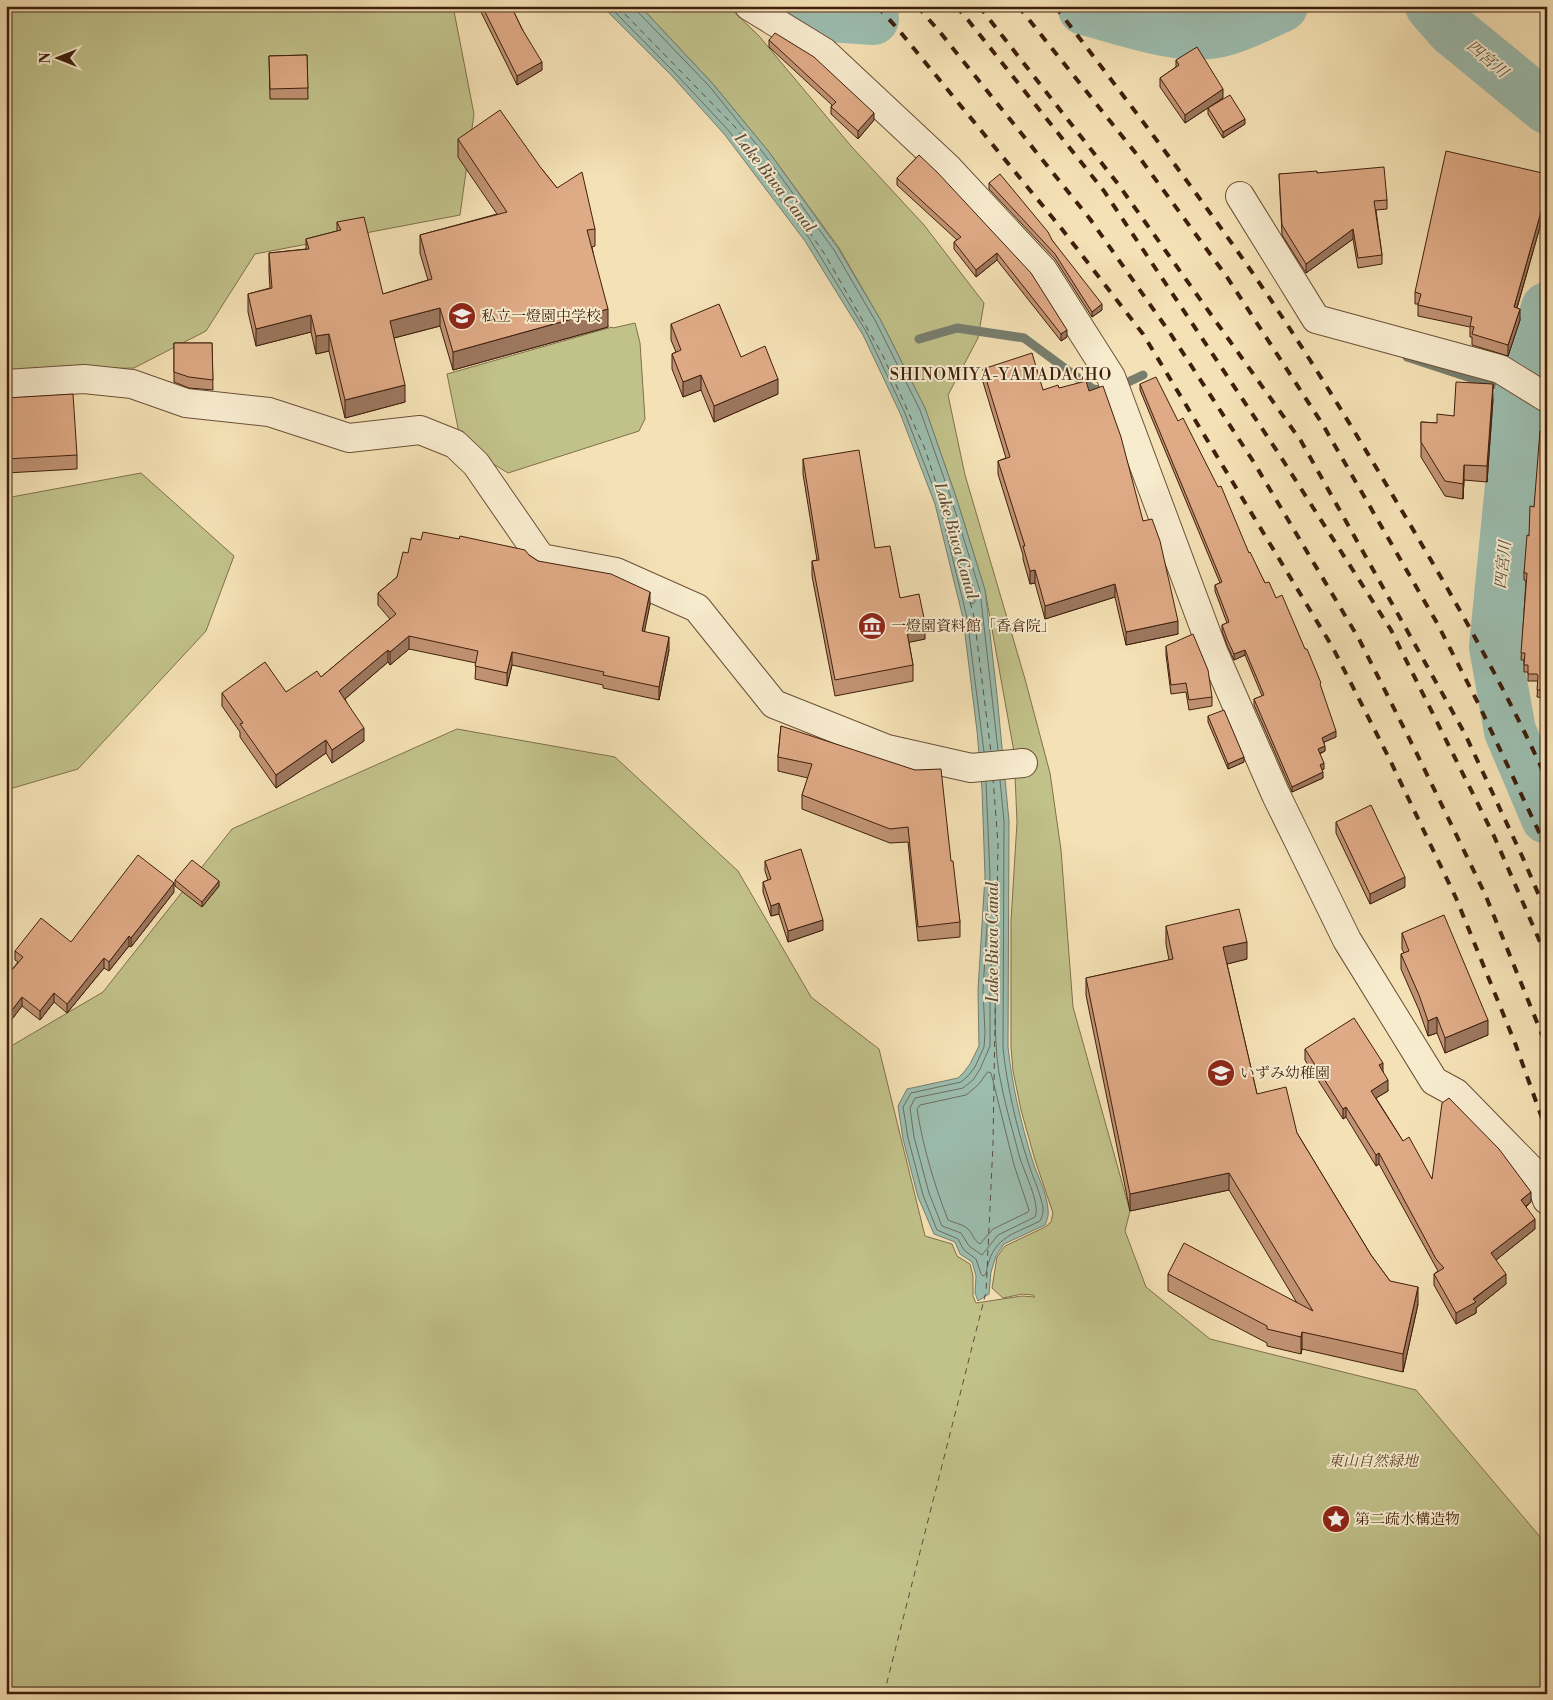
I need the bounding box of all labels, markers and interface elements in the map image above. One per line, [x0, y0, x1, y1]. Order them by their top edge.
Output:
north arrow [32, 32, 82, 82]
water label: 四宮川 [1462, 36, 1513, 83]
text: N [37, 52, 55, 64]
water label: Lake Biwa Canal [729, 129, 821, 237]
school or university icon: 私立一燈園中学校 [447, 301, 477, 331]
place label: 私立一燈園中学校 [481, 307, 601, 326]
district label: SHINOMIYA-YAMADACHO [890, 365, 1112, 385]
water label: Lake Biwa Canal [929, 479, 982, 603]
water label: 四宮川 [1491, 538, 1516, 590]
museum icon: 一燈園資料館「香倉院」 [857, 611, 887, 641]
place label: 一燈園資料館「香倉院」 [891, 617, 1056, 636]
water label: Lake Biwa Canal [983, 881, 1003, 1003]
school or university icon: いずみ幼稚園 [1206, 1058, 1236, 1088]
place label: いずみ幼稚園 [1240, 1064, 1330, 1083]
park label: 東山自然緑地 [1328, 1452, 1420, 1471]
place icon: 第二疏水構造物 [1321, 1504, 1351, 1534]
place label: 第二疏水構造物 [1355, 1510, 1460, 1529]

